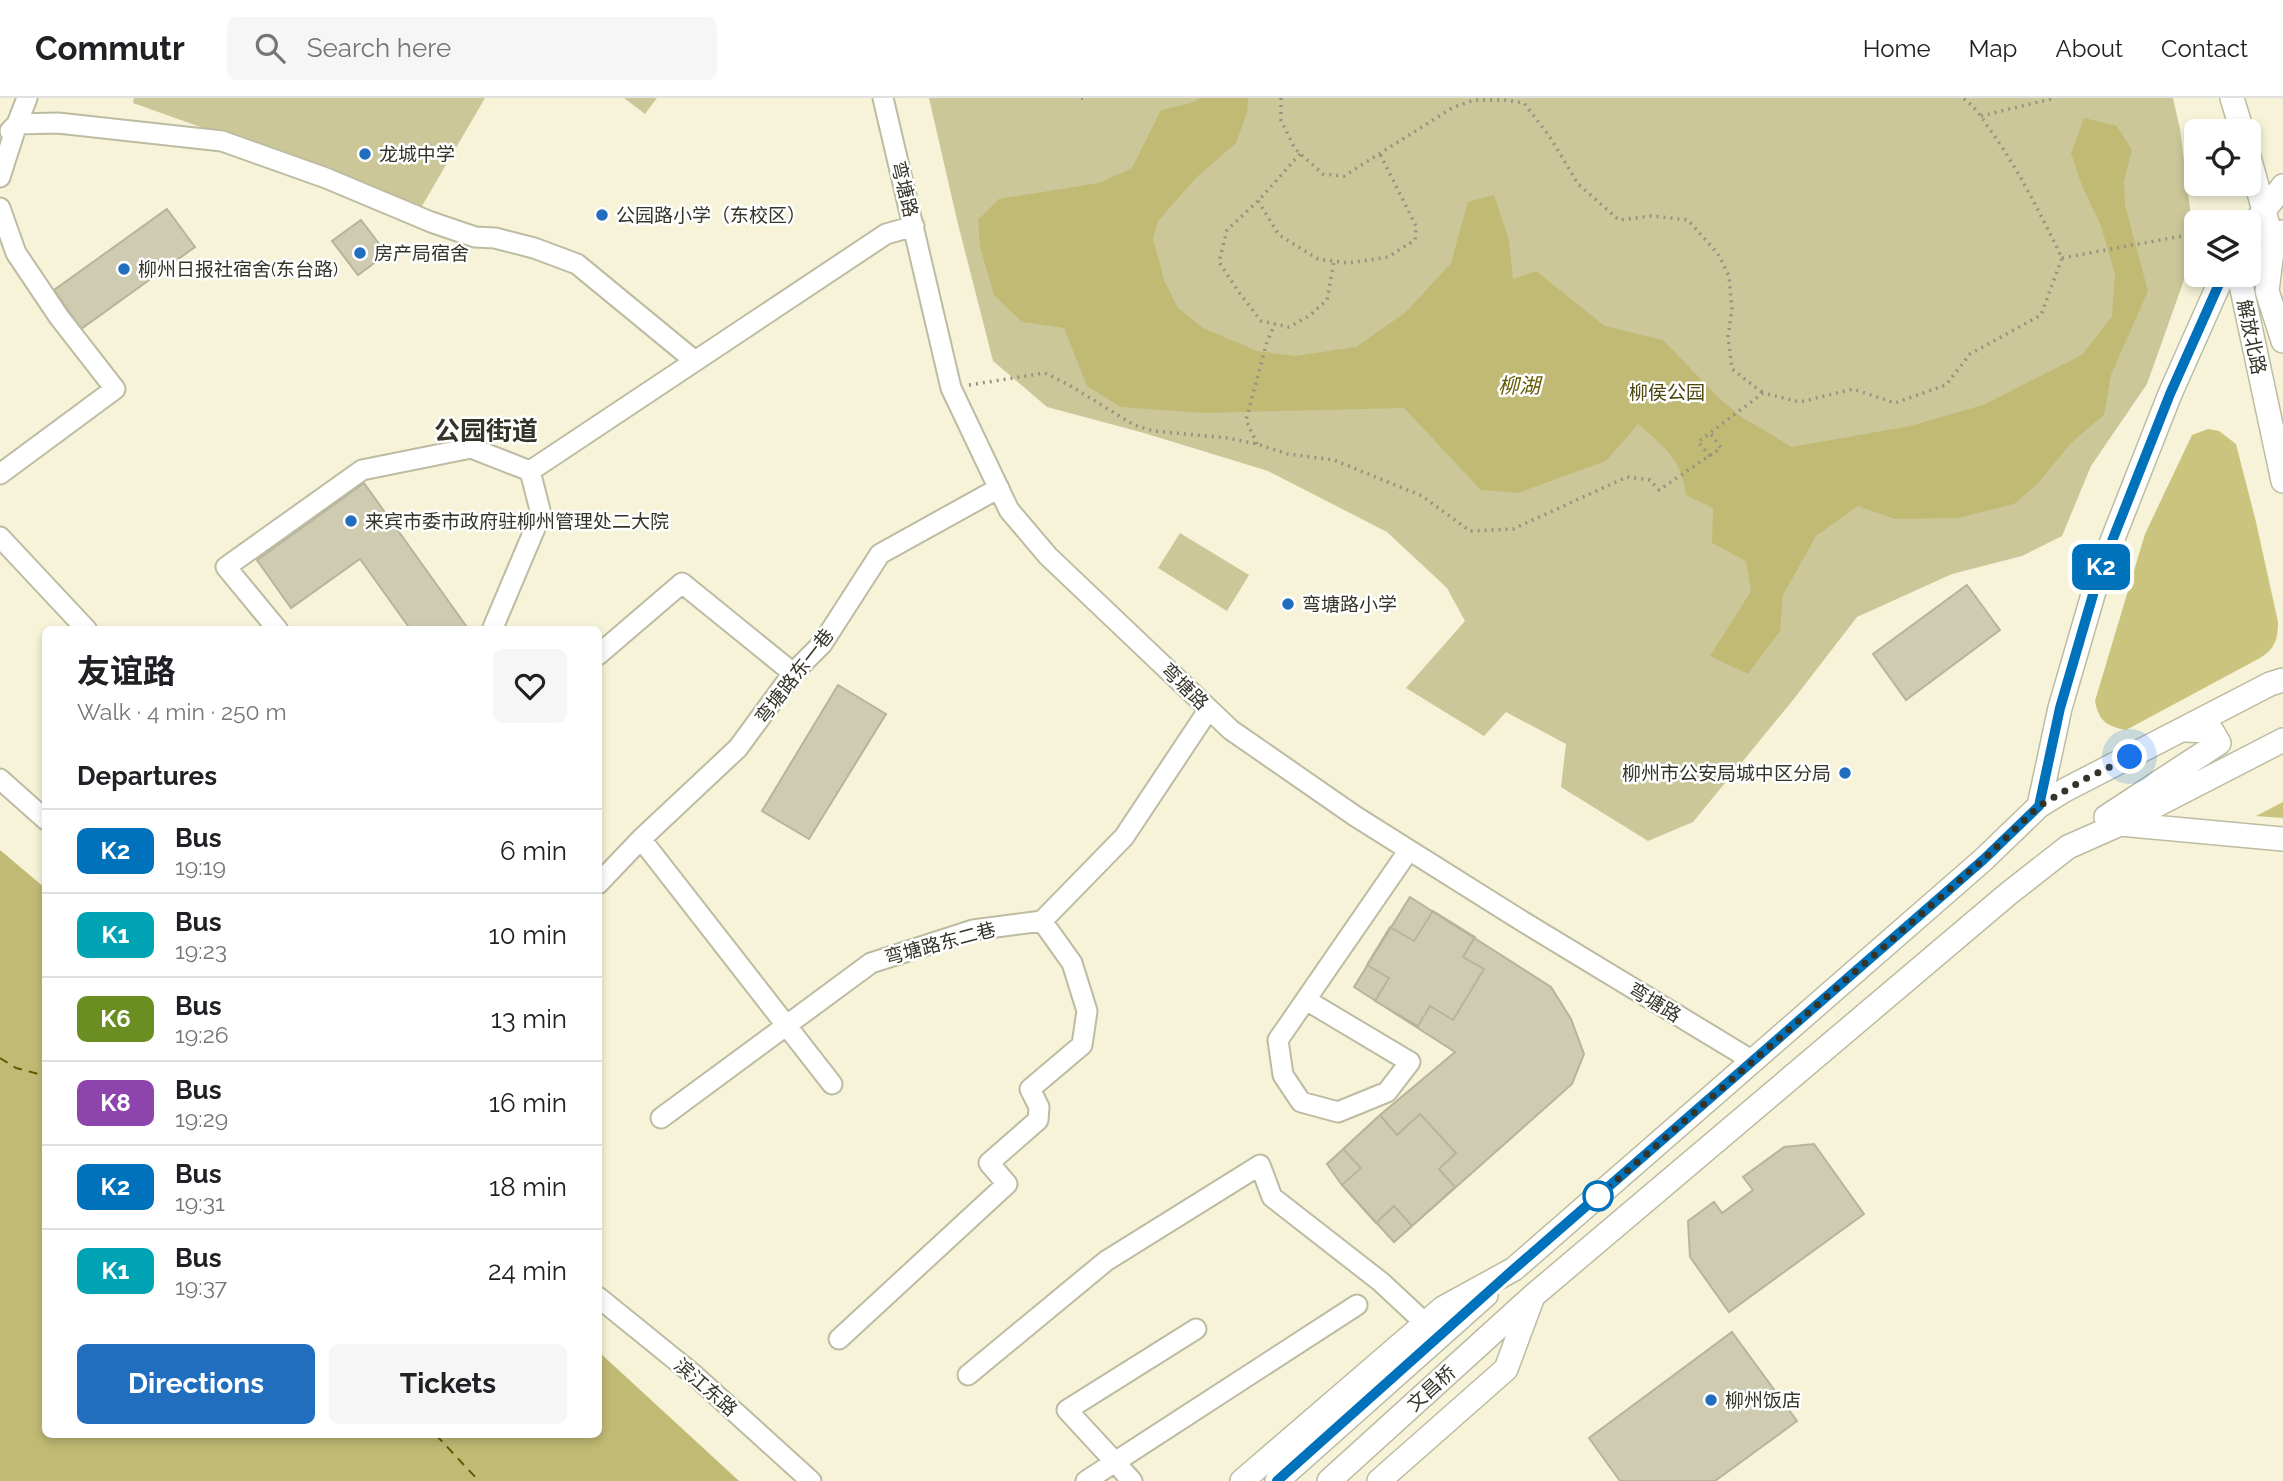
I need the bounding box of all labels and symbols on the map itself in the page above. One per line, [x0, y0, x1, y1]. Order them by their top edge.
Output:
place label: 龙城中学 [379, 143, 455, 165]
marker: 龙城中学 [357, 146, 373, 162]
street label: 弯塘路 [887, 159, 923, 219]
place label: 公园路小学（东校区） [616, 204, 806, 226]
marker: 公园路小学（东校区） [594, 207, 610, 223]
place label: 房产局宿舍 [374, 242, 469, 264]
marker: 房产局宿舍 [352, 245, 368, 261]
place label: 柳州日报社宿舍(东台路) [138, 258, 338, 280]
marker: 柳州日报社宿舍(东台路) [116, 261, 132, 277]
street label: 解放北路 [2233, 298, 2271, 376]
water label: 柳湖 [1498, 373, 1543, 398]
park label: 柳侯公园 [1629, 381, 1705, 403]
district label: 公园街道 [434, 416, 538, 446]
place label: 来宾市委市政府驻柳州管理处二大院 [365, 510, 669, 532]
marker: 来宾市委市政府驻柳州管理处二大院 [343, 513, 359, 529]
line badge: K2 [2070, 544, 2132, 590]
place label: 弯塘路小学 [1302, 593, 1397, 615]
marker: 弯塘路小学 [1280, 596, 1296, 612]
street label: 弯塘路东一巷 [750, 624, 838, 728]
street label: 弯塘路 [1157, 658, 1213, 714]
your location [2112, 739, 2147, 774]
place label: 柳州市公安局城中区分局 [1622, 762, 1831, 784]
marker: 柳州市公安局城中区分局 [1837, 765, 1853, 781]
street label: 弯塘路东二巷 [882, 918, 998, 968]
street label: 弯塘路 [1625, 978, 1685, 1026]
unlabelled marker [1583, 1181, 1613, 1211]
street label: 滨江东路 [670, 1354, 742, 1420]
street label: 文昌桥 [1402, 1361, 1460, 1415]
place label: 柳州饭店 [1725, 1389, 1801, 1411]
marker: 柳州饭店 [1703, 1392, 1719, 1408]

